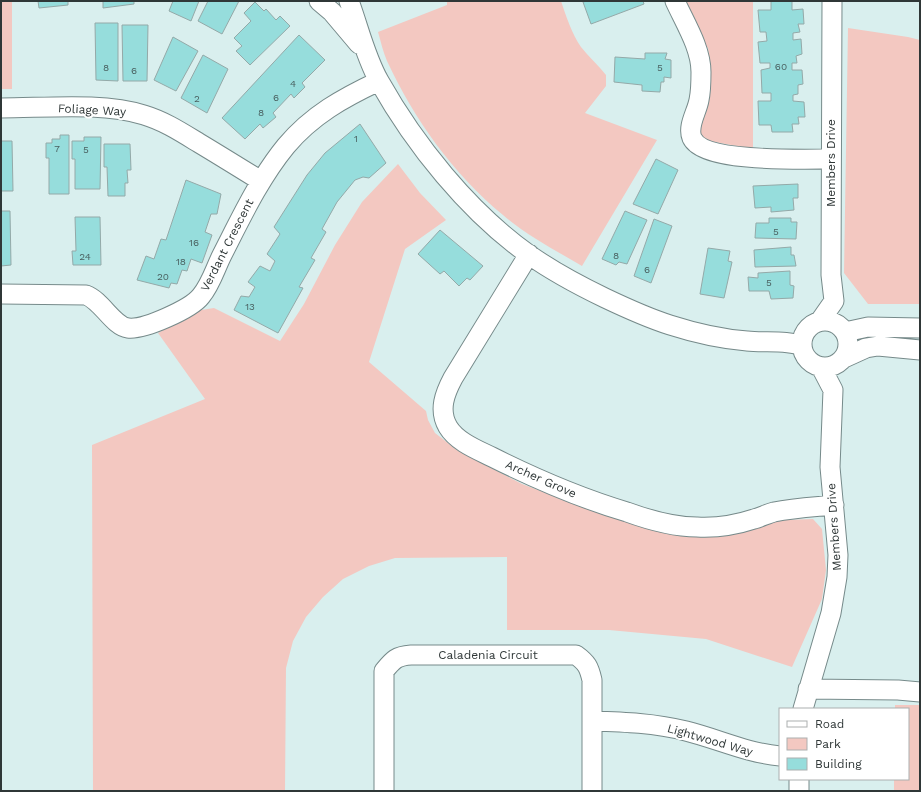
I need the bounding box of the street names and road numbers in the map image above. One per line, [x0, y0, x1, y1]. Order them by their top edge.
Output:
street label: Foliage Way [58, 101, 127, 119]
street label: Members Drive [824, 119, 838, 207]
street label: Verdant Crescent [198, 196, 256, 294]
street label: Archer Grove [503, 457, 579, 501]
street label: Members Drive [824, 483, 844, 571]
street label: Caladenia Circuit [438, 648, 538, 662]
street label: Lightwood Way [666, 721, 755, 759]

